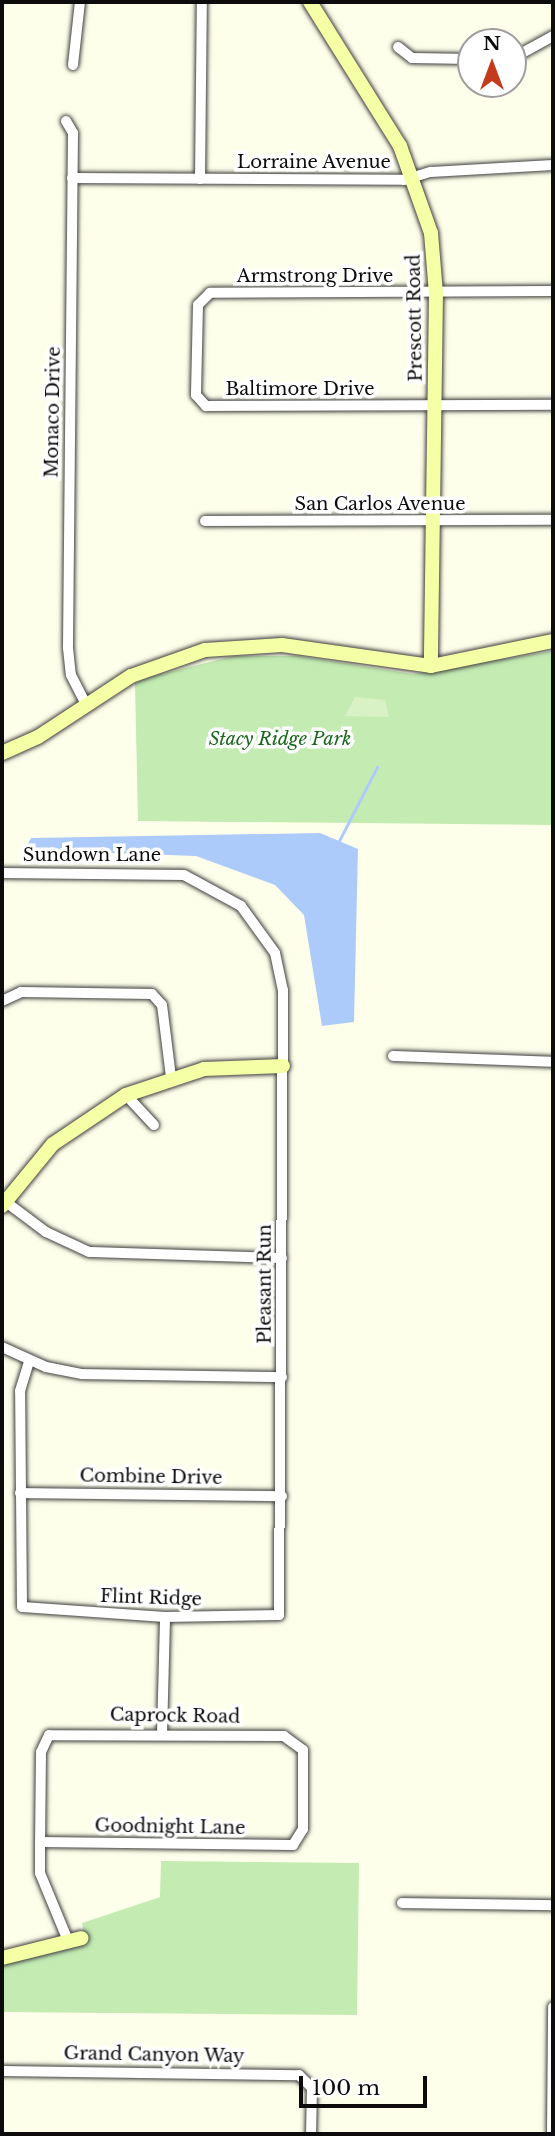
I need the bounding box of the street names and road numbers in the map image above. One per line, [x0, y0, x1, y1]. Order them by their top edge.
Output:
street label: Lorraine Avenue [237, 151, 391, 173]
street label: Prescott Road [403, 254, 427, 382]
street label: Armstrong Drive [237, 265, 393, 287]
street label: Monaco Drive [41, 346, 65, 478]
street label: Baltimore Drive [226, 378, 374, 400]
street label: San Carlos Avenue [294, 493, 466, 515]
street label: Sundown Lane [23, 844, 161, 866]
street label: Pleasant Run [254, 1224, 276, 1344]
street label: Combine Drive [79, 1465, 223, 1489]
street label: Flint Ridge [100, 1585, 202, 1611]
street label: Caprock Road [110, 1704, 240, 1728]
street label: Goodnight Lane [94, 1815, 246, 1839]
street label: Grand Canyon Way [63, 2043, 245, 2067]

